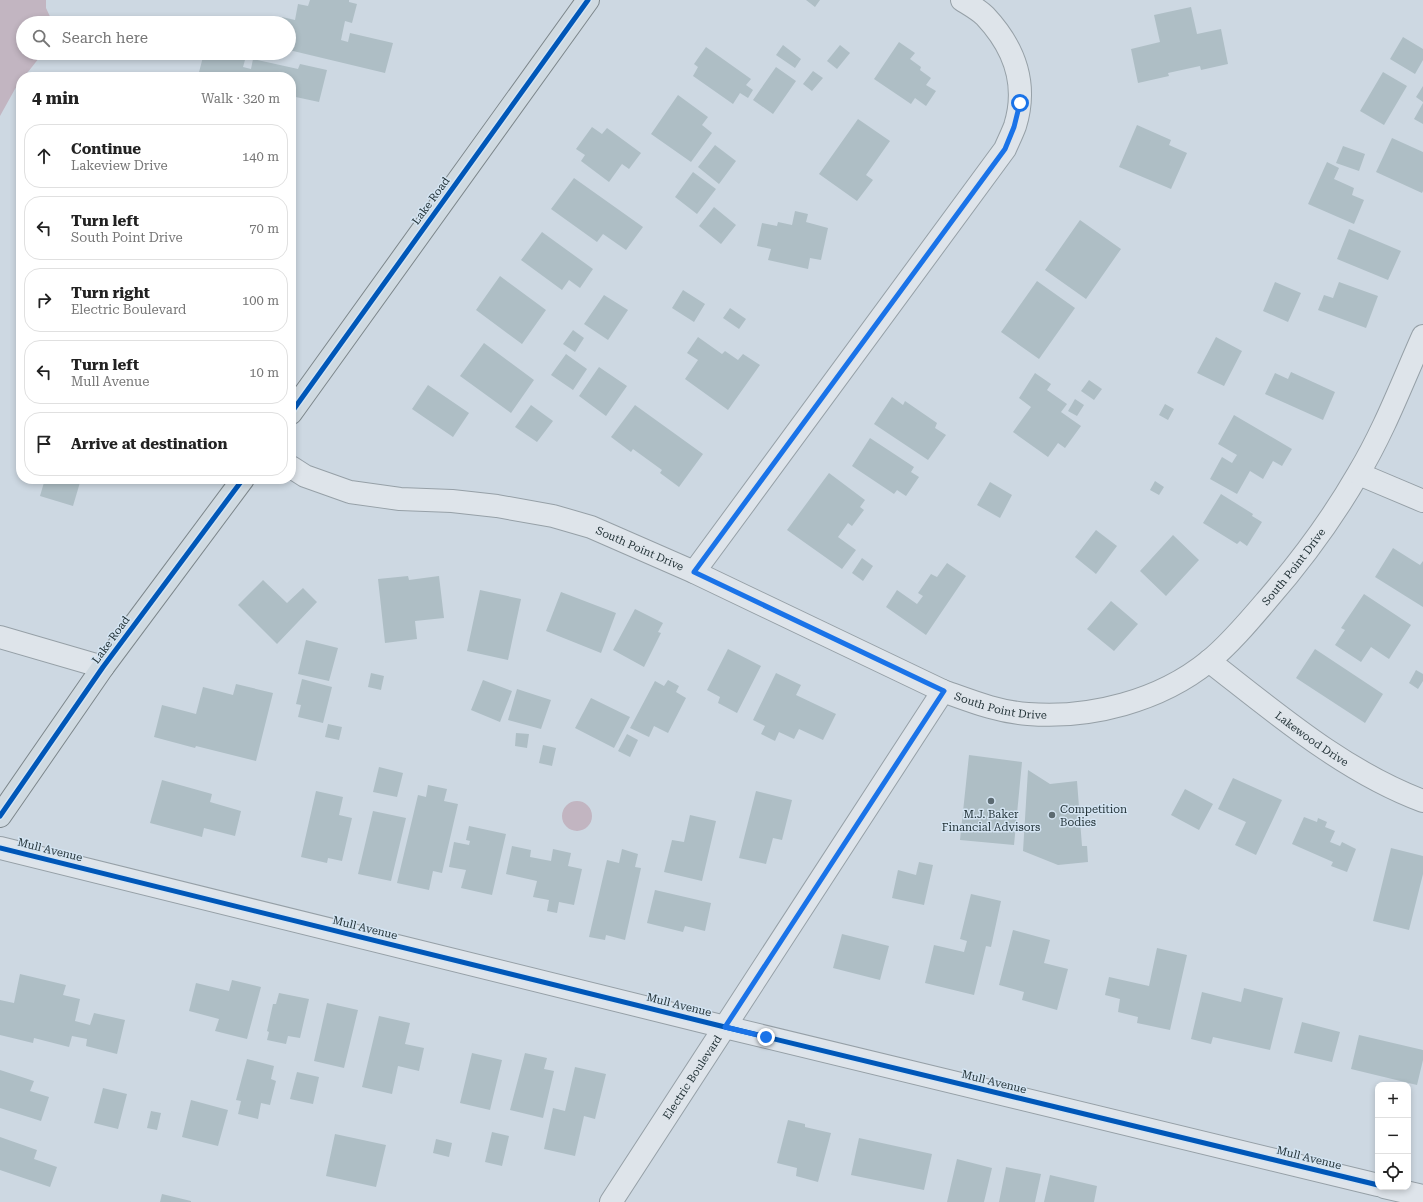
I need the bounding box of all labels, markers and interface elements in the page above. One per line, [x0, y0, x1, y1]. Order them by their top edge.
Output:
search box [16, 16, 296, 60]
icon: search [30, 27, 52, 49]
text: Search here [62, 29, 148, 47]
text: 4 min [32, 88, 79, 108]
text: Walk · 320 m [201, 91, 280, 106]
route start [1011, 94, 1029, 112]
text: Continue [71, 140, 141, 158]
icon: ahead [33, 145, 55, 167]
text: 140 m [242, 149, 279, 164]
text: Lakeview Drive [71, 158, 168, 173]
street label: Lake Road [409, 175, 453, 227]
text: Turn left [71, 212, 139, 230]
icon: left [33, 217, 55, 239]
text: 70 m [249, 221, 279, 236]
text: South Point Drive [71, 230, 183, 245]
text: Turn right [71, 284, 150, 302]
icon: right [33, 289, 55, 311]
text: 100 m [242, 293, 279, 308]
text: Electric Boulevard [71, 302, 186, 317]
text: Turn left [71, 356, 139, 374]
icon: left [33, 361, 55, 383]
text: 10 m [249, 365, 279, 380]
text: Mull Avenue [71, 374, 149, 389]
icon: arrive [33, 433, 55, 455]
text: Arrive at destination [71, 435, 227, 453]
street label: South Point Drive [594, 523, 686, 573]
street label: South Point Drive [1259, 526, 1328, 608]
street label: Lake Road [89, 614, 133, 666]
street label: South Point Drive [953, 689, 1047, 721]
street label: Lakewood Drive [1273, 709, 1351, 769]
marker: M.J. Baker Financial Advisors [986, 796, 996, 806]
place label: Competition Bodies [1060, 803, 1127, 829]
place label: M.J. Baker Financial Advisors [942, 808, 1040, 834]
marker: Competition Bodies [1047, 810, 1057, 820]
street label: Mull Avenue [16, 836, 84, 864]
street label: Mull Avenue [331, 914, 399, 942]
street label: Mull Avenue [645, 991, 713, 1019]
route end [757, 1028, 775, 1046]
street label: Electric Boulevard [660, 1032, 724, 1122]
street label: Mull Avenue [960, 1068, 1028, 1096]
map controls [1375, 1082, 1411, 1190]
button: + [1375, 1082, 1411, 1118]
button: − [1375, 1118, 1411, 1154]
street label: Mull Avenue [1275, 1144, 1343, 1172]
button: locate [1375, 1154, 1411, 1190]

